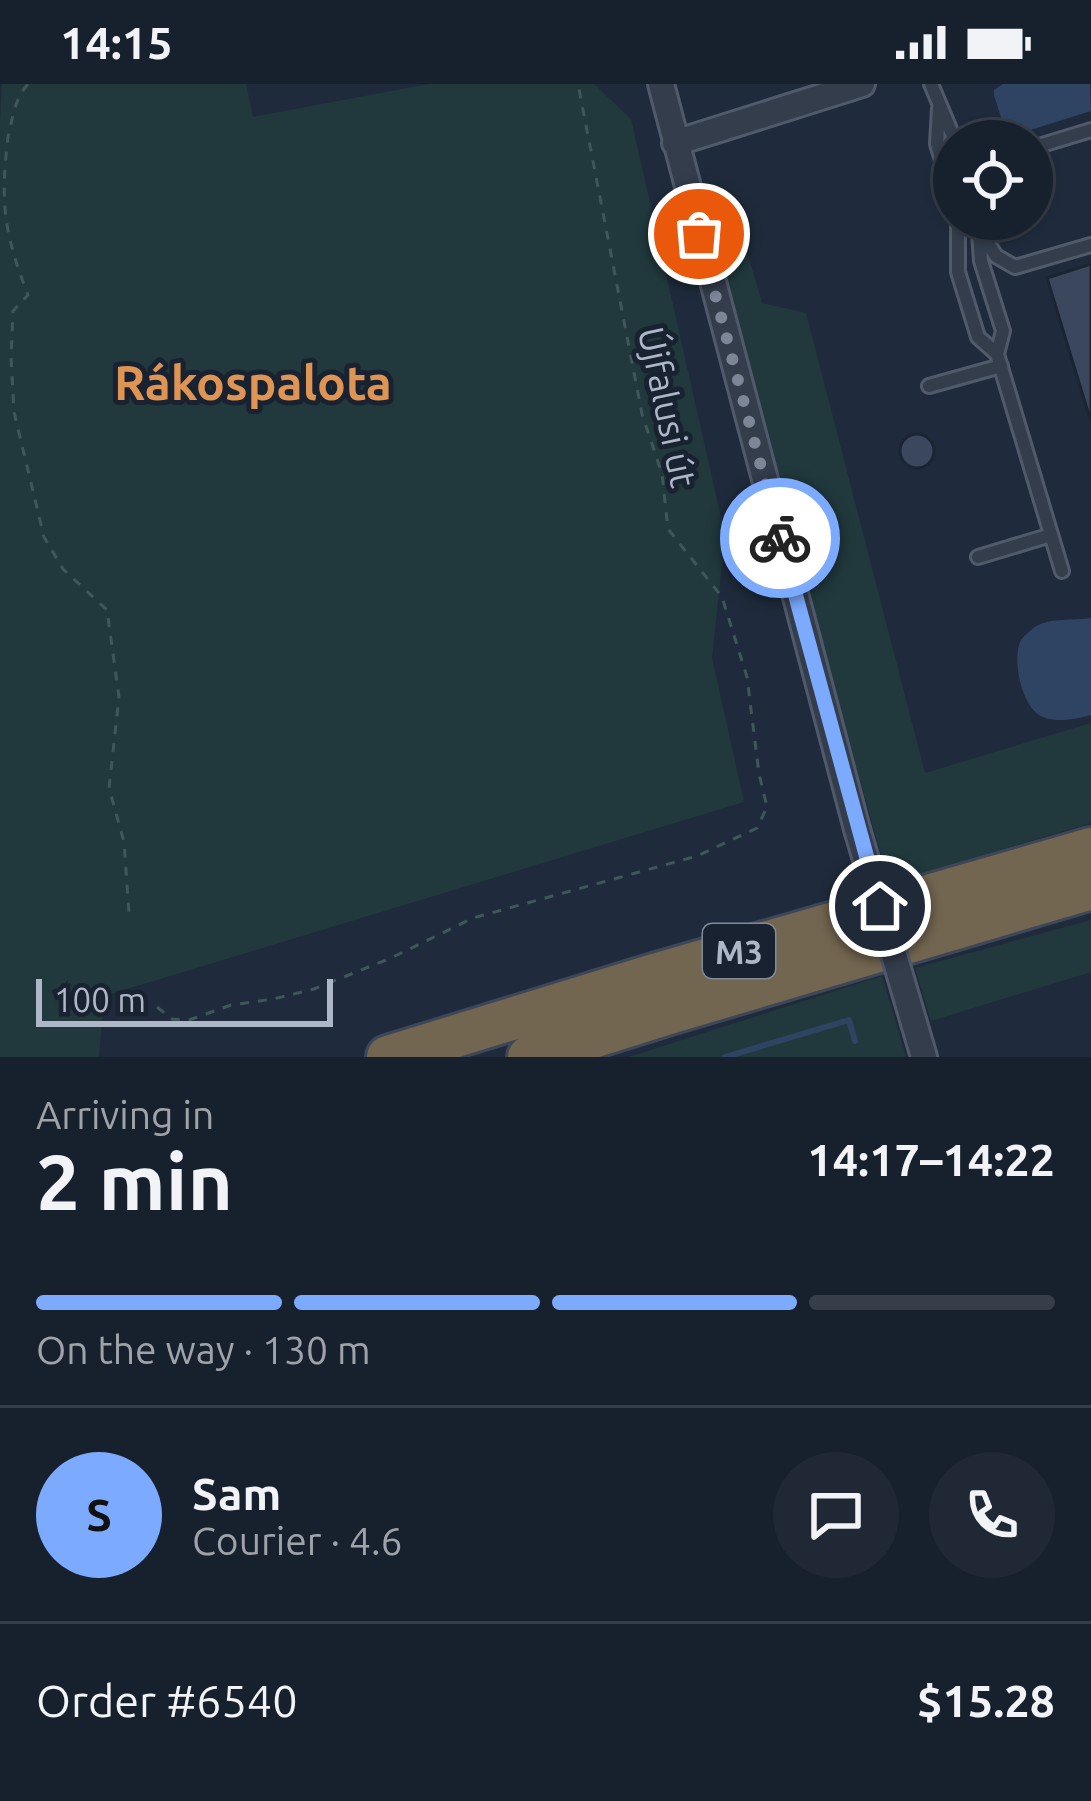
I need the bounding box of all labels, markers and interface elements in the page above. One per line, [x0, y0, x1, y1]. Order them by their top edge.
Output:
text: 14:15 [60, 17, 173, 68]
map controls [933, 120, 1053, 240]
button: locate [933, 120, 1053, 240]
pin [648, 183, 750, 285]
icon: bag [666, 201, 732, 267]
street label: Újfalusi út [631, 323, 705, 491]
district label: Rákospalota [114, 355, 392, 409]
courier [720, 478, 840, 598]
icon: bike [747, 505, 813, 571]
pin [829, 855, 931, 957]
icon: home [847, 873, 913, 939]
road number: M3 [703, 924, 775, 978]
scale bar [36, 973, 333, 1026]
text: 100 m [54, 981, 146, 1018]
text: Arriving in [36, 1093, 214, 1136]
text: 14:17–14:22 [807, 1134, 1055, 1185]
text: 2 min [36, 1137, 233, 1225]
text: On the way · 130 m [36, 1328, 371, 1371]
button: chat [773, 1452, 899, 1578]
button: phone [929, 1452, 1055, 1578]
text: Sam [192, 1468, 281, 1519]
text: S [86, 1489, 112, 1540]
text: Courier · 4.6 [192, 1519, 403, 1562]
text: Order #6540 [36, 1675, 298, 1726]
text: $15.28 [917, 1675, 1055, 1726]

